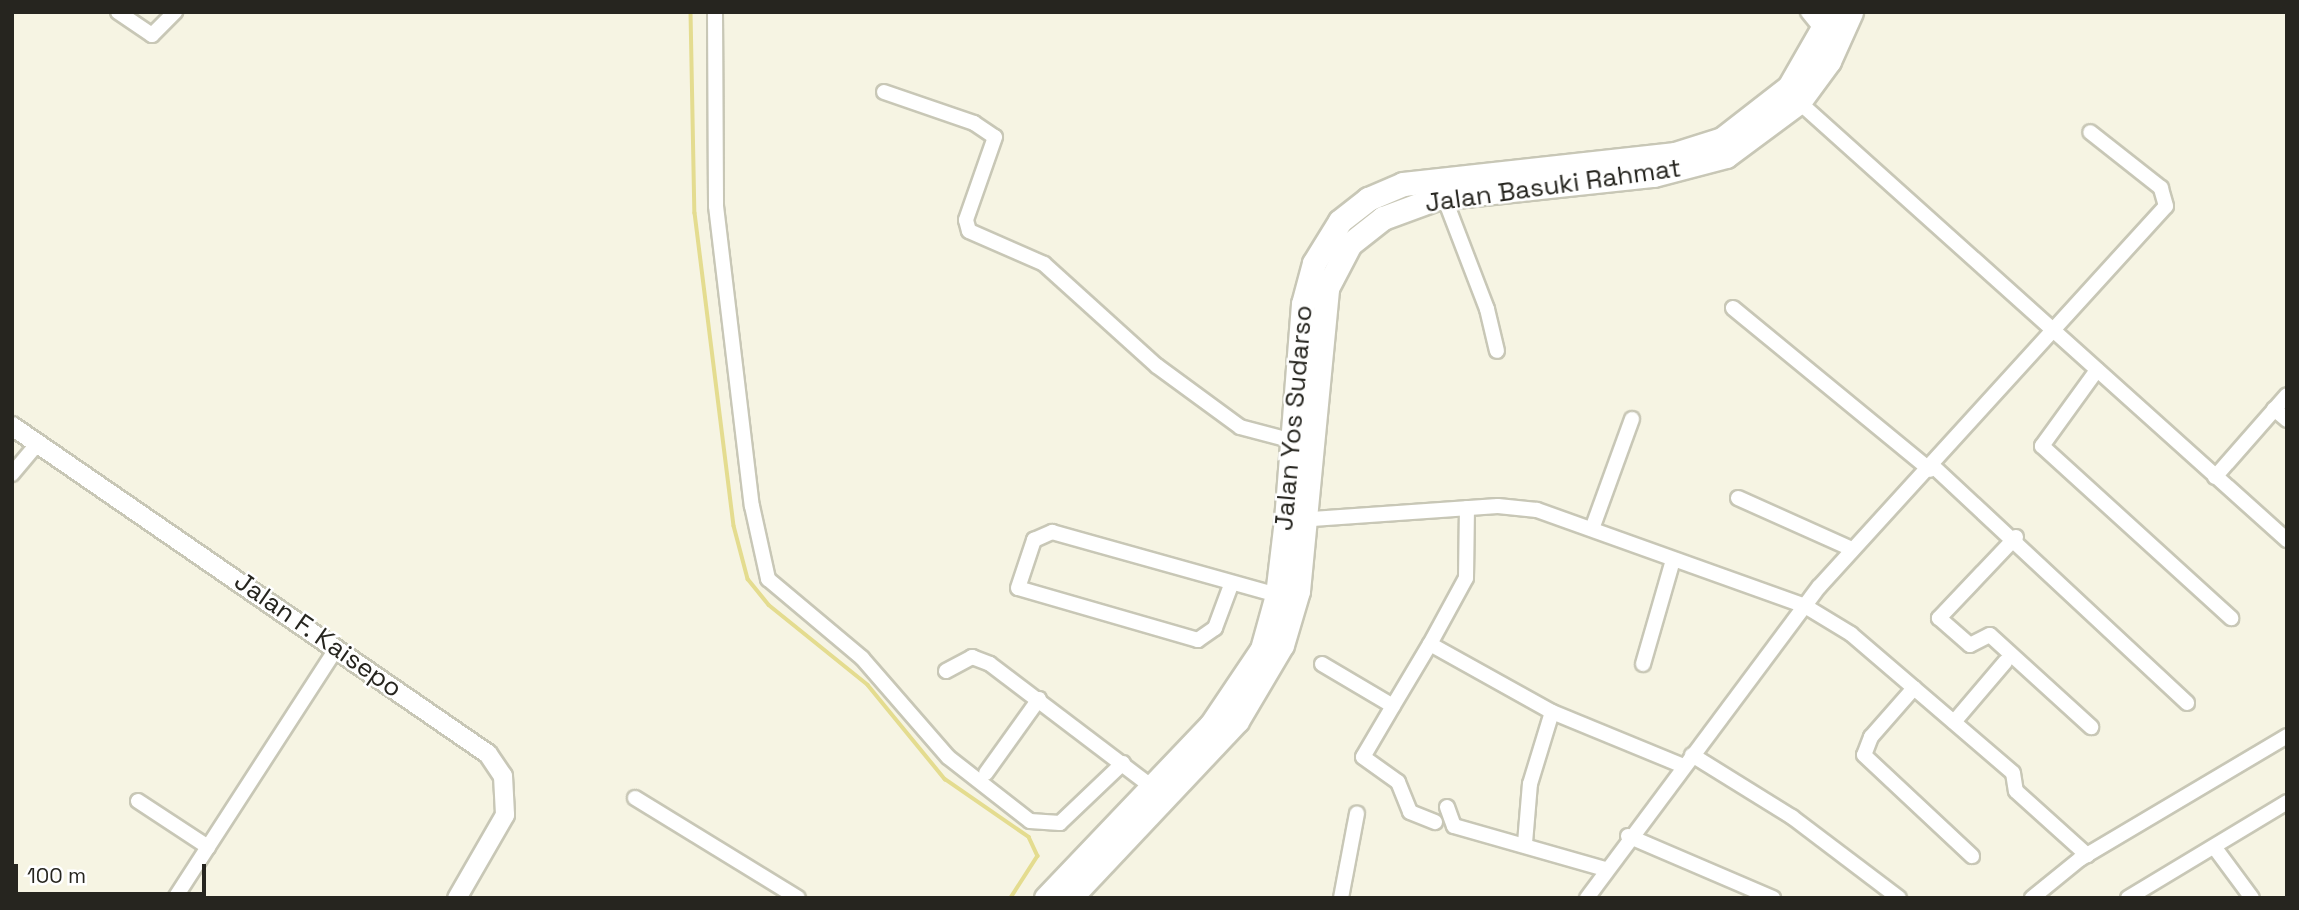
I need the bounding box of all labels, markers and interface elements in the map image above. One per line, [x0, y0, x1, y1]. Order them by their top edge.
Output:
street label: Jalan Basuki Rahmat [1423, 153, 1683, 219]
street label: Jalan Yos Sudarso [1269, 304, 1319, 532]
street label: Jalan F. Kaisepo [228, 565, 408, 705]
scale bar [18, 850, 210, 894]
text: 100 m [27, 862, 86, 889]

